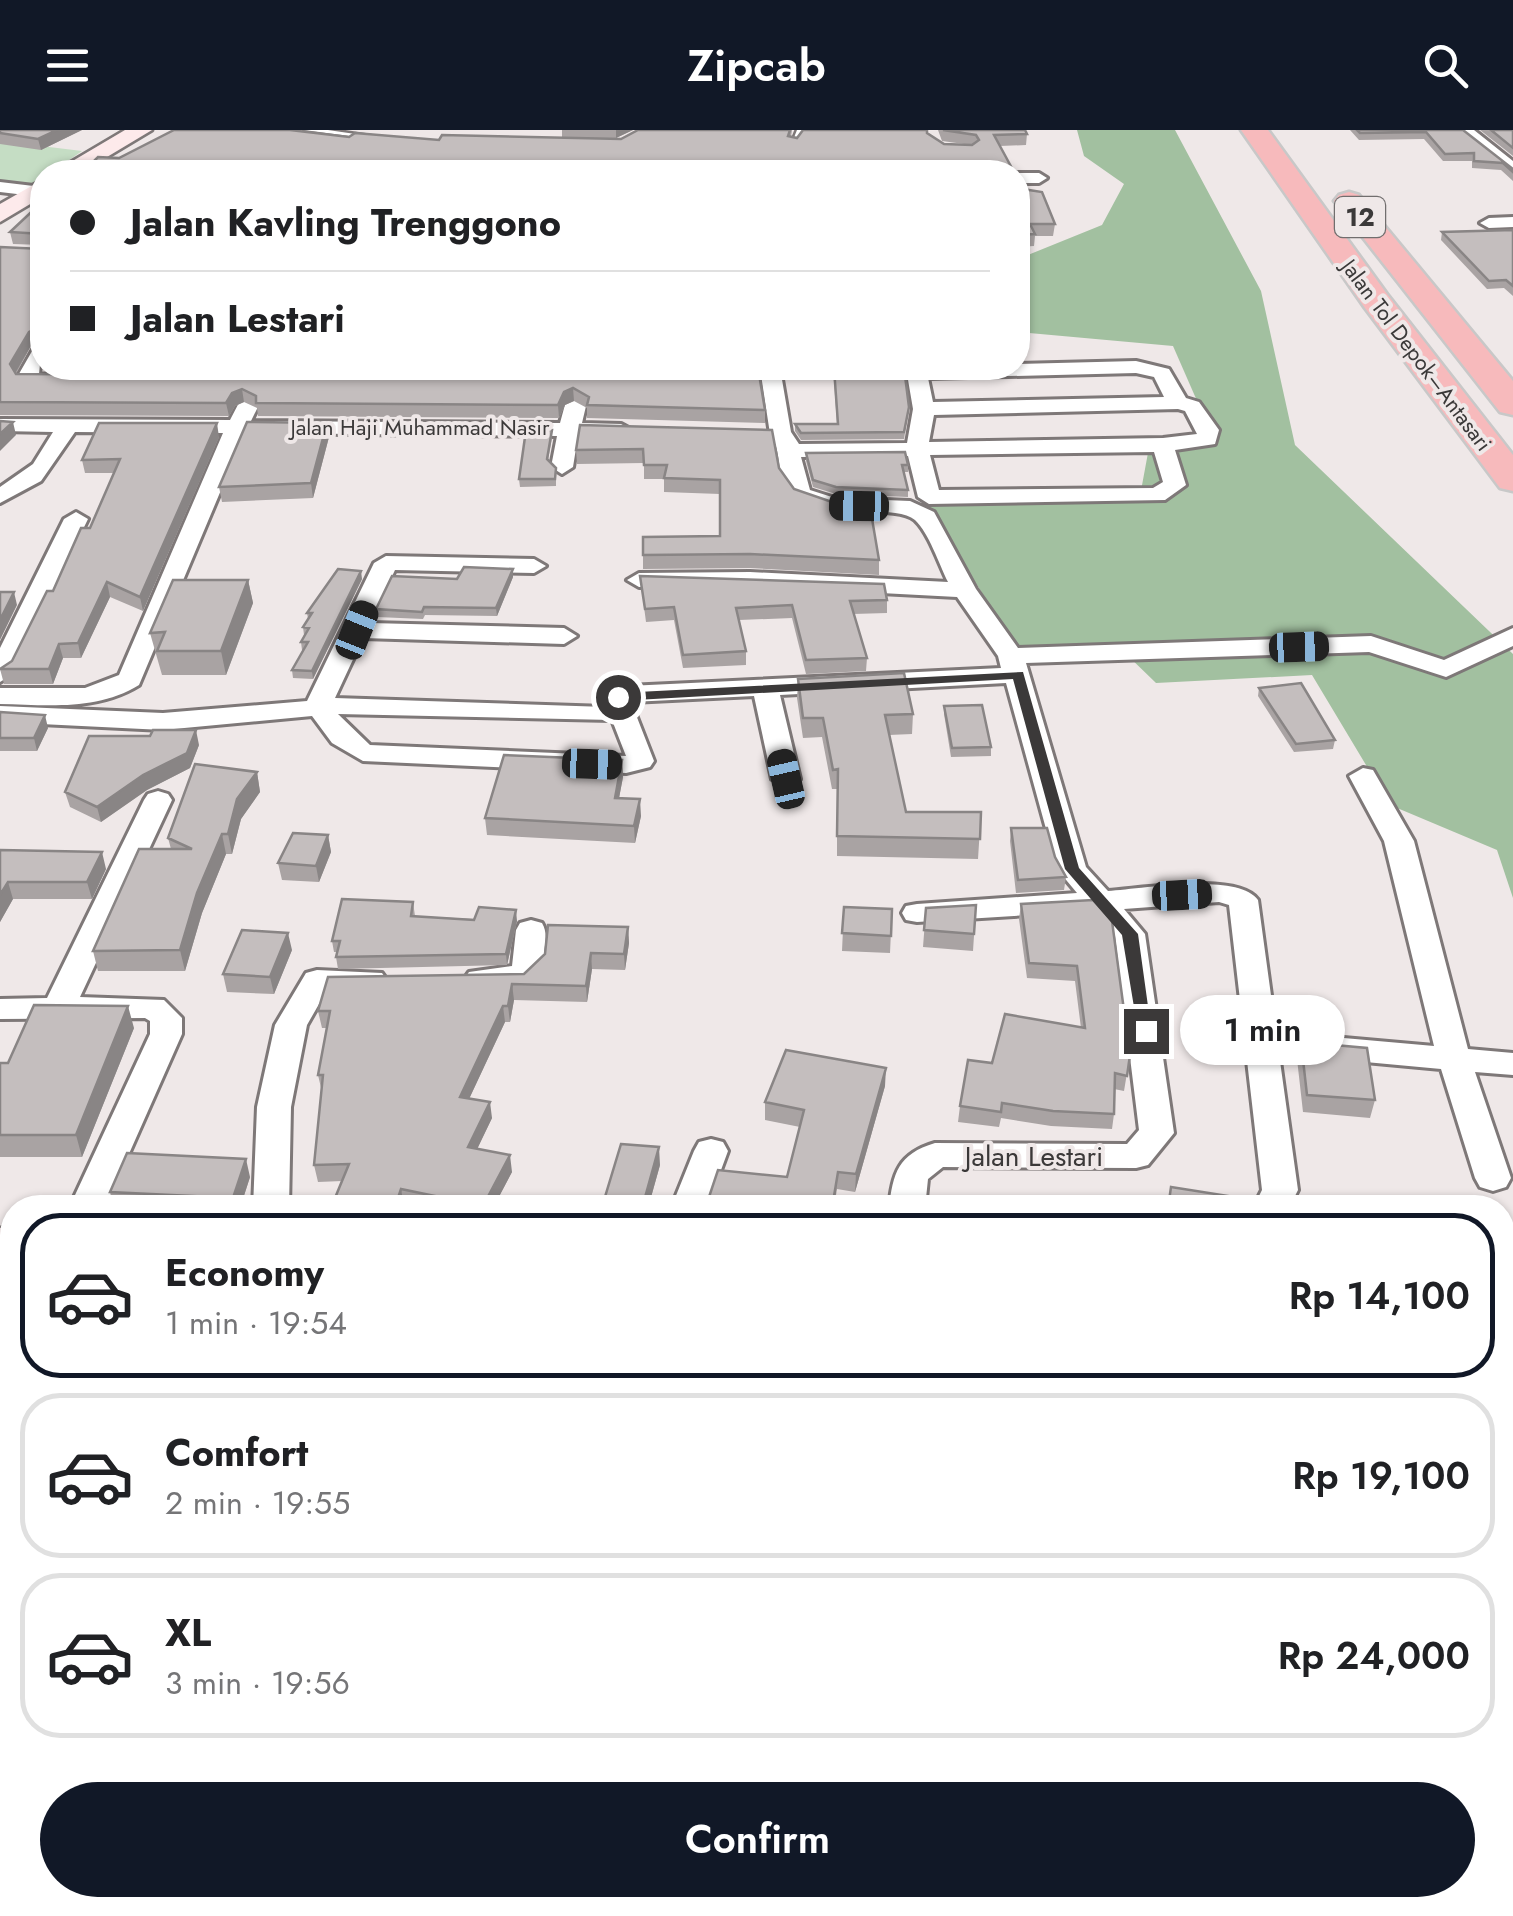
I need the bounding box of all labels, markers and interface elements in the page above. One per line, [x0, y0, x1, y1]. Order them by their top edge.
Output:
text: Zipcab [687, 33, 826, 98]
icon: menu [40, 38, 95, 93]
icon: search [1418, 38, 1473, 93]
text: Jalan Kavling Trenggono [130, 195, 561, 250]
road number: 12 [1335, 197, 1385, 237]
street label: Jalan Tol Depok–Antasari [1332, 250, 1500, 458]
text: Jalan Lestari [130, 291, 345, 346]
street label: Jalan Haji Muhammad Nasir [287, 411, 550, 443]
car [829, 490, 889, 522]
car [332, 597, 382, 663]
car [1268, 631, 1330, 663]
route start [596, 675, 641, 720]
car [765, 746, 807, 812]
car [561, 748, 623, 780]
car [1151, 878, 1213, 912]
callout: 1 min [1181, 996, 1346, 1066]
text: 1 min [1224, 1007, 1301, 1053]
route end [1124, 1009, 1169, 1054]
street label: Jalan Lestari [961, 1136, 1103, 1177]
text: Economy [165, 1245, 324, 1300]
icon: car [45, 1251, 135, 1341]
text: Rp 14,100 [1289, 1268, 1470, 1323]
text: 1 min · 19:54 [165, 1300, 347, 1346]
text: Comfort [165, 1425, 308, 1480]
icon: car [45, 1431, 135, 1521]
text: Rp 19,100 [1292, 1448, 1470, 1503]
text: 2 min · 19:55 [165, 1480, 350, 1526]
text: XL [165, 1605, 211, 1660]
icon: car [45, 1611, 135, 1701]
text: Rp 24,000 [1278, 1628, 1470, 1683]
text: 3 min · 19:56 [165, 1660, 350, 1706]
button: Confirm [40, 1782, 1475, 1897]

